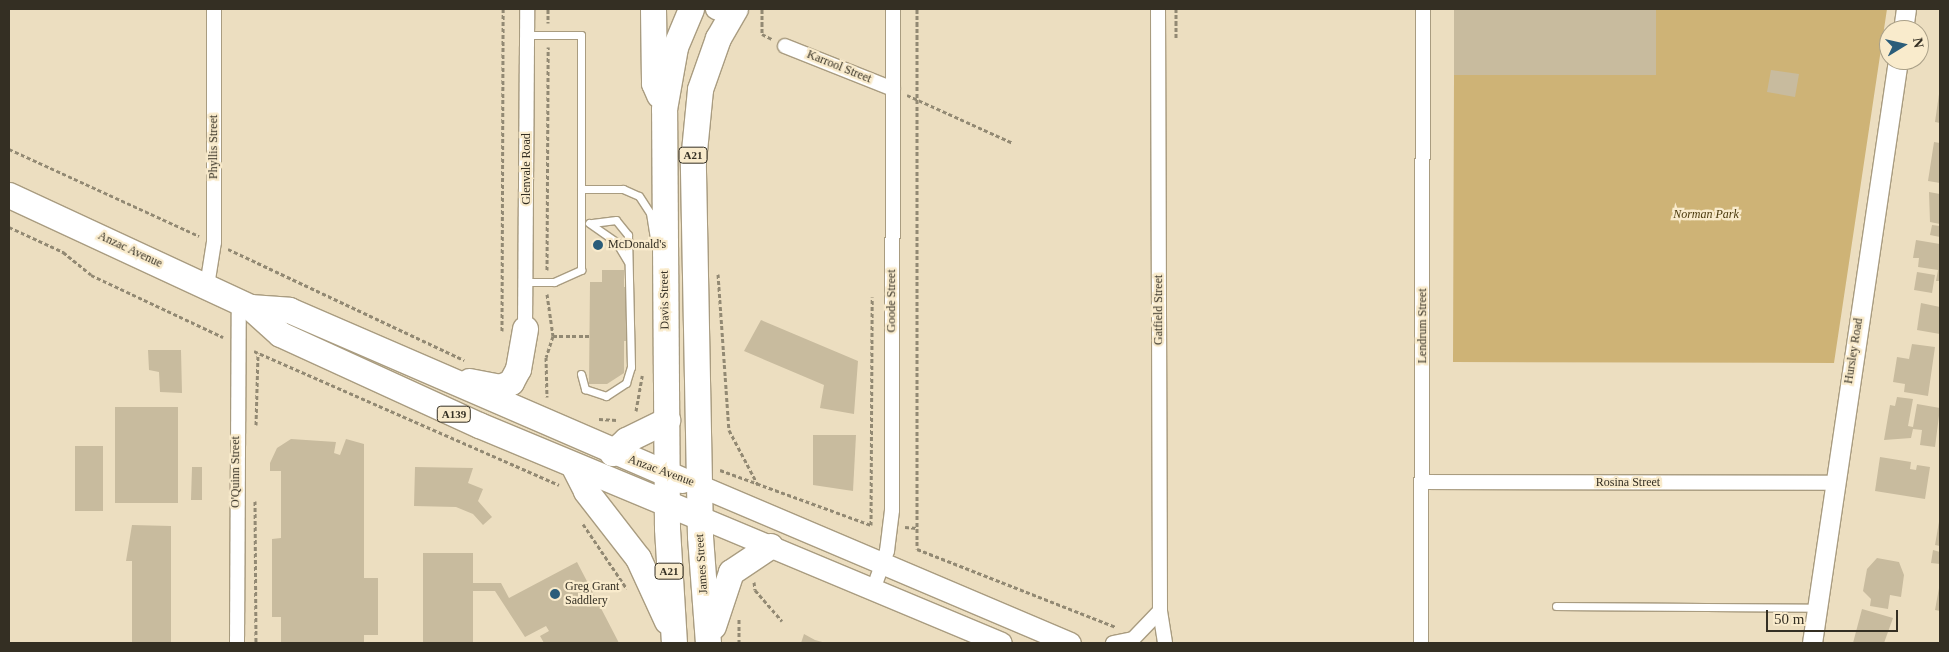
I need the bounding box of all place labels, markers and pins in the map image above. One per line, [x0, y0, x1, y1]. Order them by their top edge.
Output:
place label: McDonald's [608, 238, 666, 252]
marker: McDonald's [592, 239, 604, 251]
place label: Greg Grant Saddlery [565, 580, 619, 608]
marker: Greg Grant Saddlery [549, 588, 561, 600]

